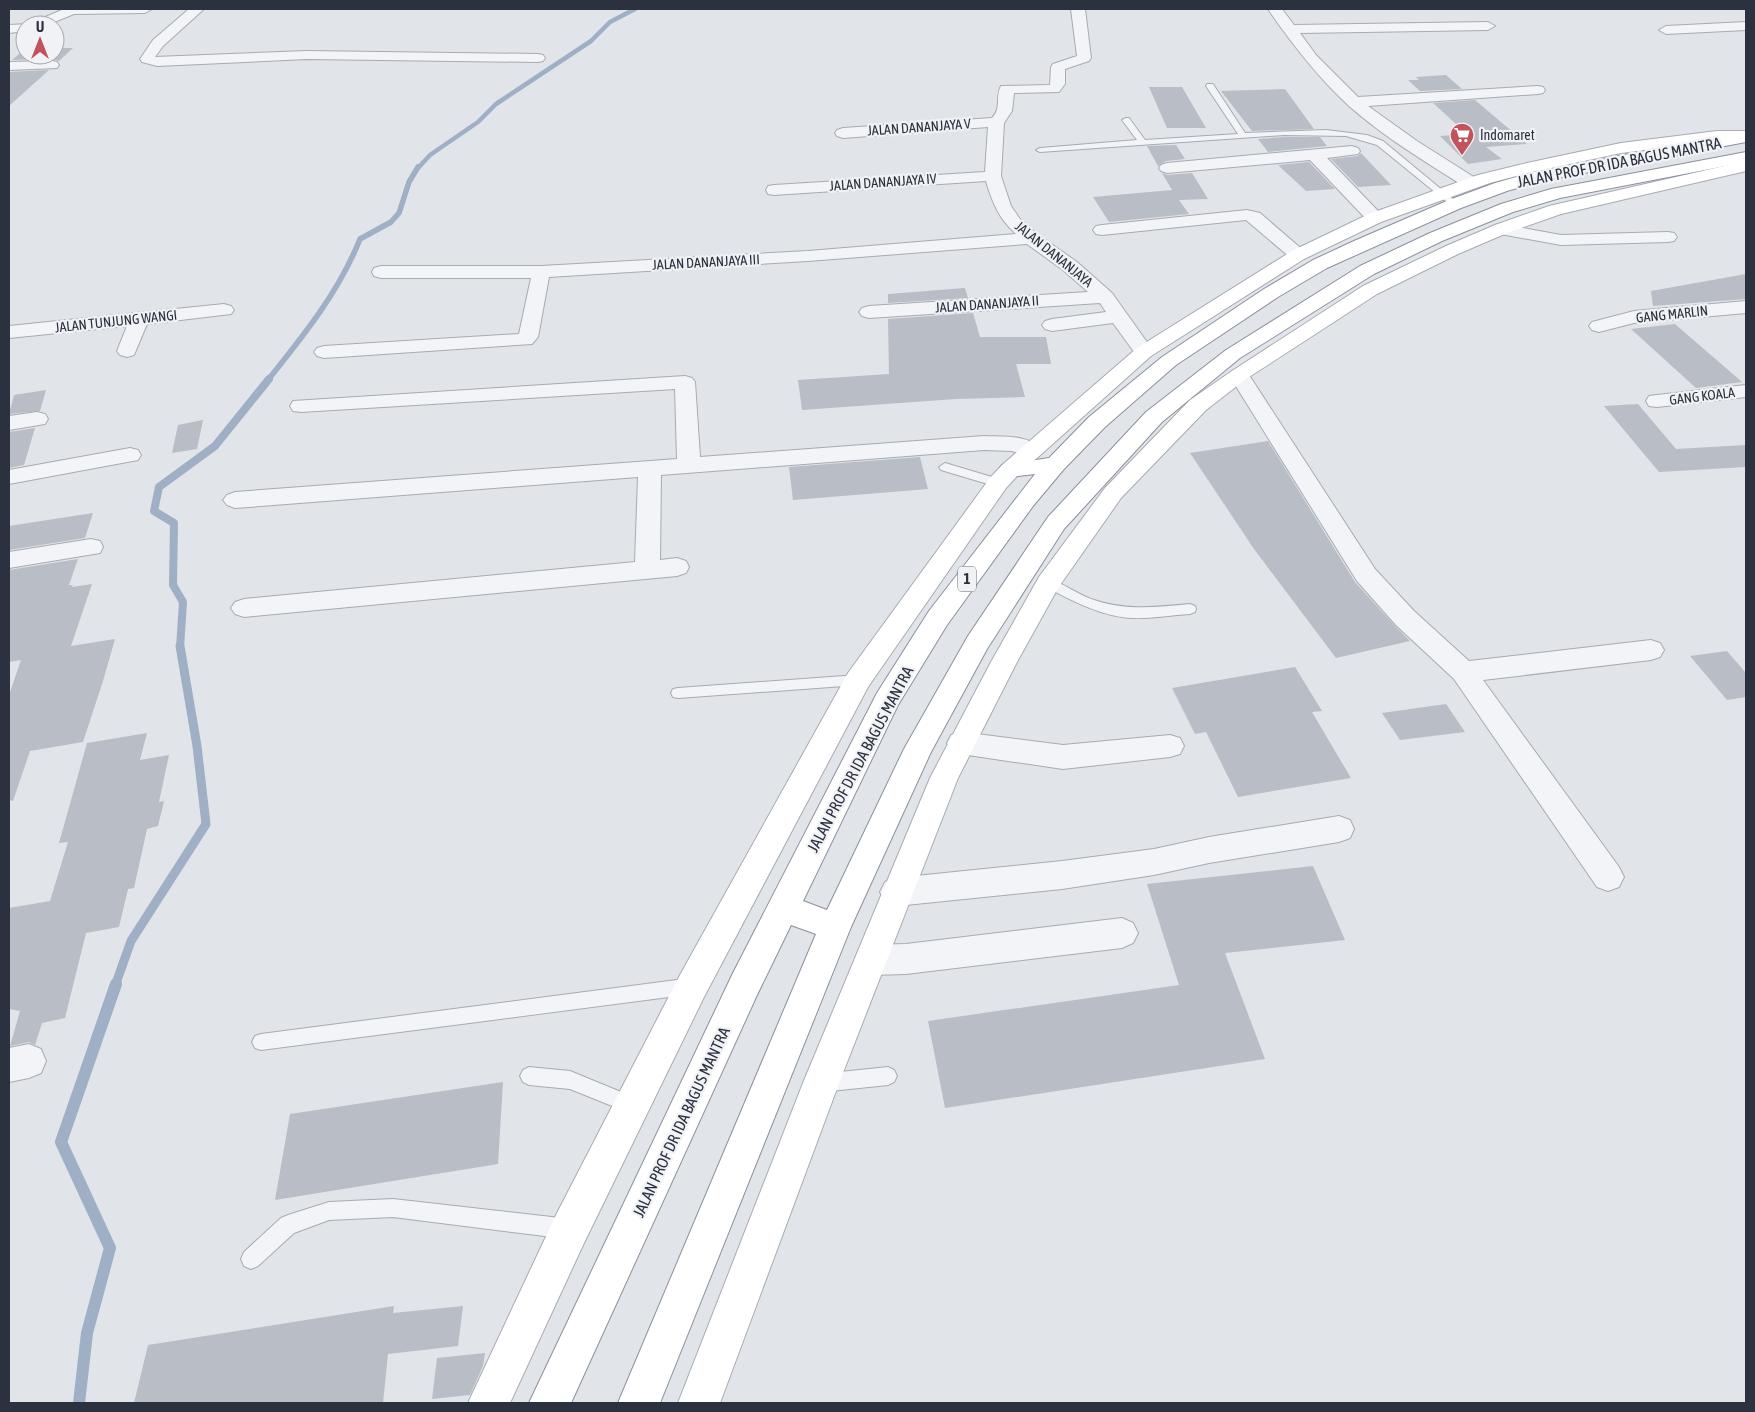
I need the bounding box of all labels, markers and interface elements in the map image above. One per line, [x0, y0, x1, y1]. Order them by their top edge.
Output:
north arrow [15, 15, 65, 65]
text: U [36, 19, 44, 35]
street label: JALAN DANANJAYA V [867, 115, 971, 139]
supermarket icon: Indomaret [1449, 122, 1475, 156]
place label: Indomaret [1480, 127, 1535, 143]
street label: JALAN PROF DR IDA BAGUS MANTRA [1515, 133, 1723, 191]
street label: JALAN DANANJAYA IV [829, 170, 937, 194]
street label: JALAN DANANJAYA [1012, 218, 1096, 290]
street label: JALAN DANANJAYA III [652, 251, 760, 273]
street label: JALAN DANANJAYA II [935, 292, 1039, 316]
street label: GANG MARLIN [1635, 302, 1709, 326]
street label: JALAN TUNJUNG WANGI [54, 307, 178, 335]
street label: GANG KOALA [1668, 384, 1736, 408]
road number: 1 [958, 566, 976, 592]
street label: JALAN PROF DR IDA BAGUS MANTRA [803, 663, 917, 855]
street label: JALAN PROF DR IDA BAGUS MANTRA [629, 1024, 733, 1220]

